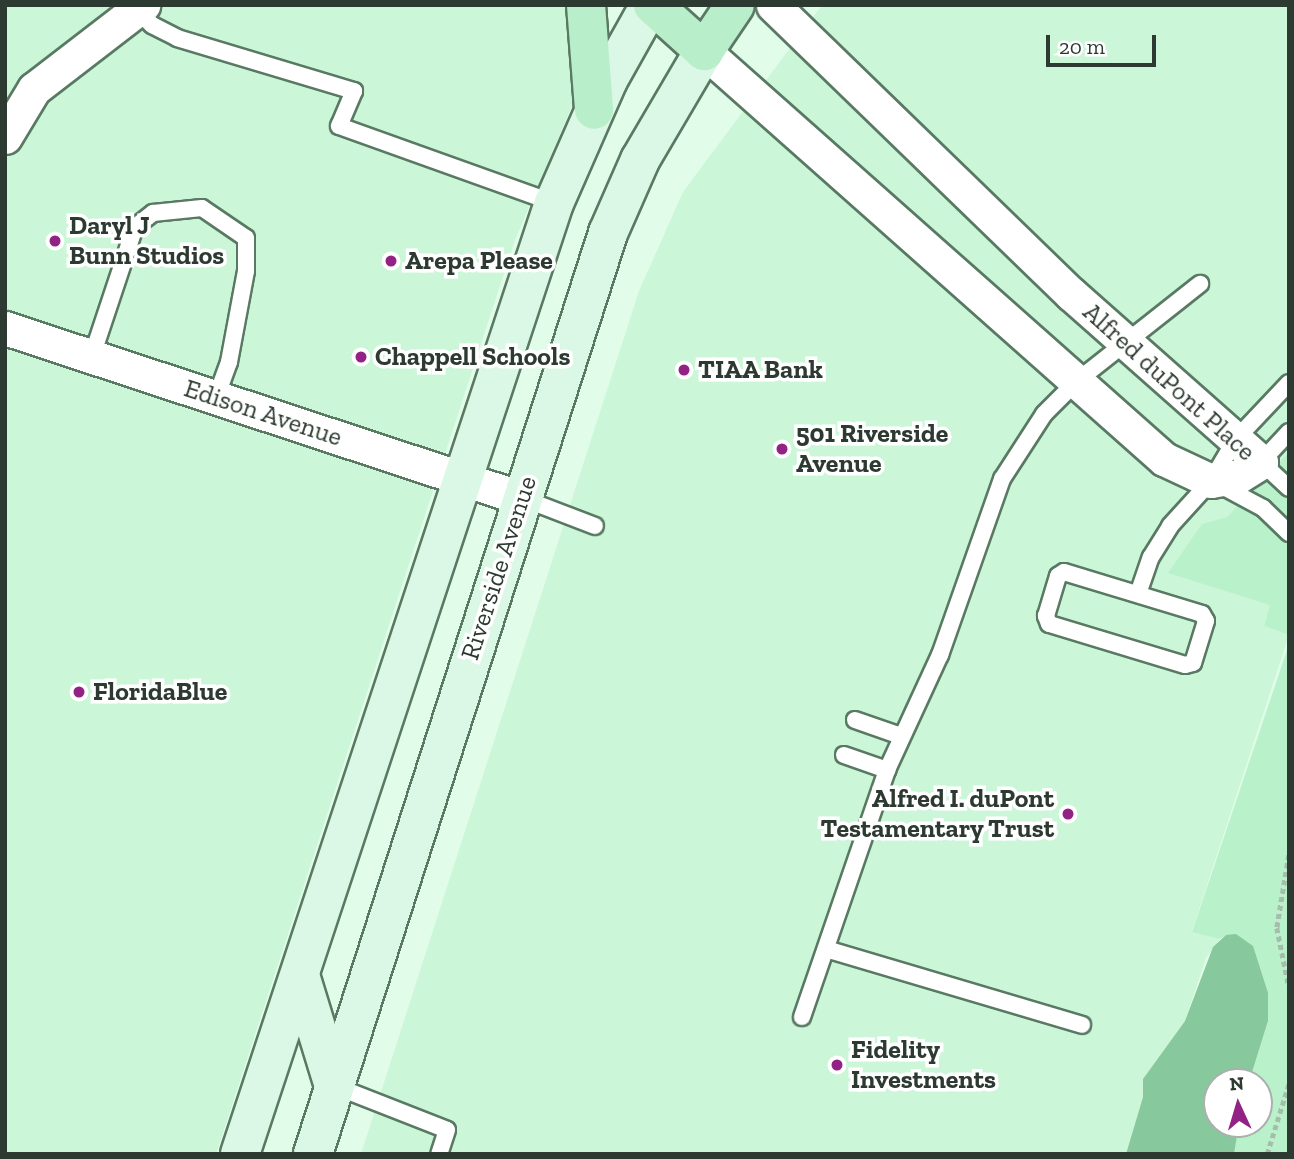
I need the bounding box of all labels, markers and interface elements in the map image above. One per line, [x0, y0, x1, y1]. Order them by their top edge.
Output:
scale bar [1049, 21, 1159, 65]
text: 20 m [1059, 34, 1105, 59]
place label: Daryl J Bunn Studios [69, 210, 224, 272]
marker: Daryl J Bunn Studios [47, 233, 63, 249]
place label: Arepa Please [405, 245, 553, 277]
marker: Arepa Please [383, 253, 399, 269]
street label: Alfred duPont Place [1076, 296, 1262, 468]
place label: Chappell Schools [375, 341, 570, 373]
marker: Chappell Schools [353, 349, 369, 365]
place label: TIAA Bank [698, 354, 824, 386]
marker: TIAA Bank [676, 362, 692, 378]
street label: Edison Avenue [180, 373, 346, 453]
place label: 501 Riverside Avenue [796, 418, 948, 480]
marker: 501 Riverside Avenue [774, 441, 790, 457]
street label: Riverside Avenue [454, 472, 544, 664]
place label: FloridaBlue [93, 676, 227, 708]
marker: FloridaBlue [71, 684, 87, 700]
place label: Alfred I. duPont Testamentary Trust [820, 783, 1054, 844]
marker: Alfred I. duPont Testamentary Trust [1060, 806, 1076, 822]
place label: Fidelity Investments [851, 1034, 996, 1096]
marker: Fidelity Investments [829, 1057, 845, 1073]
north arrow [1203, 1068, 1273, 1138]
text: N [1229, 1072, 1245, 1096]

